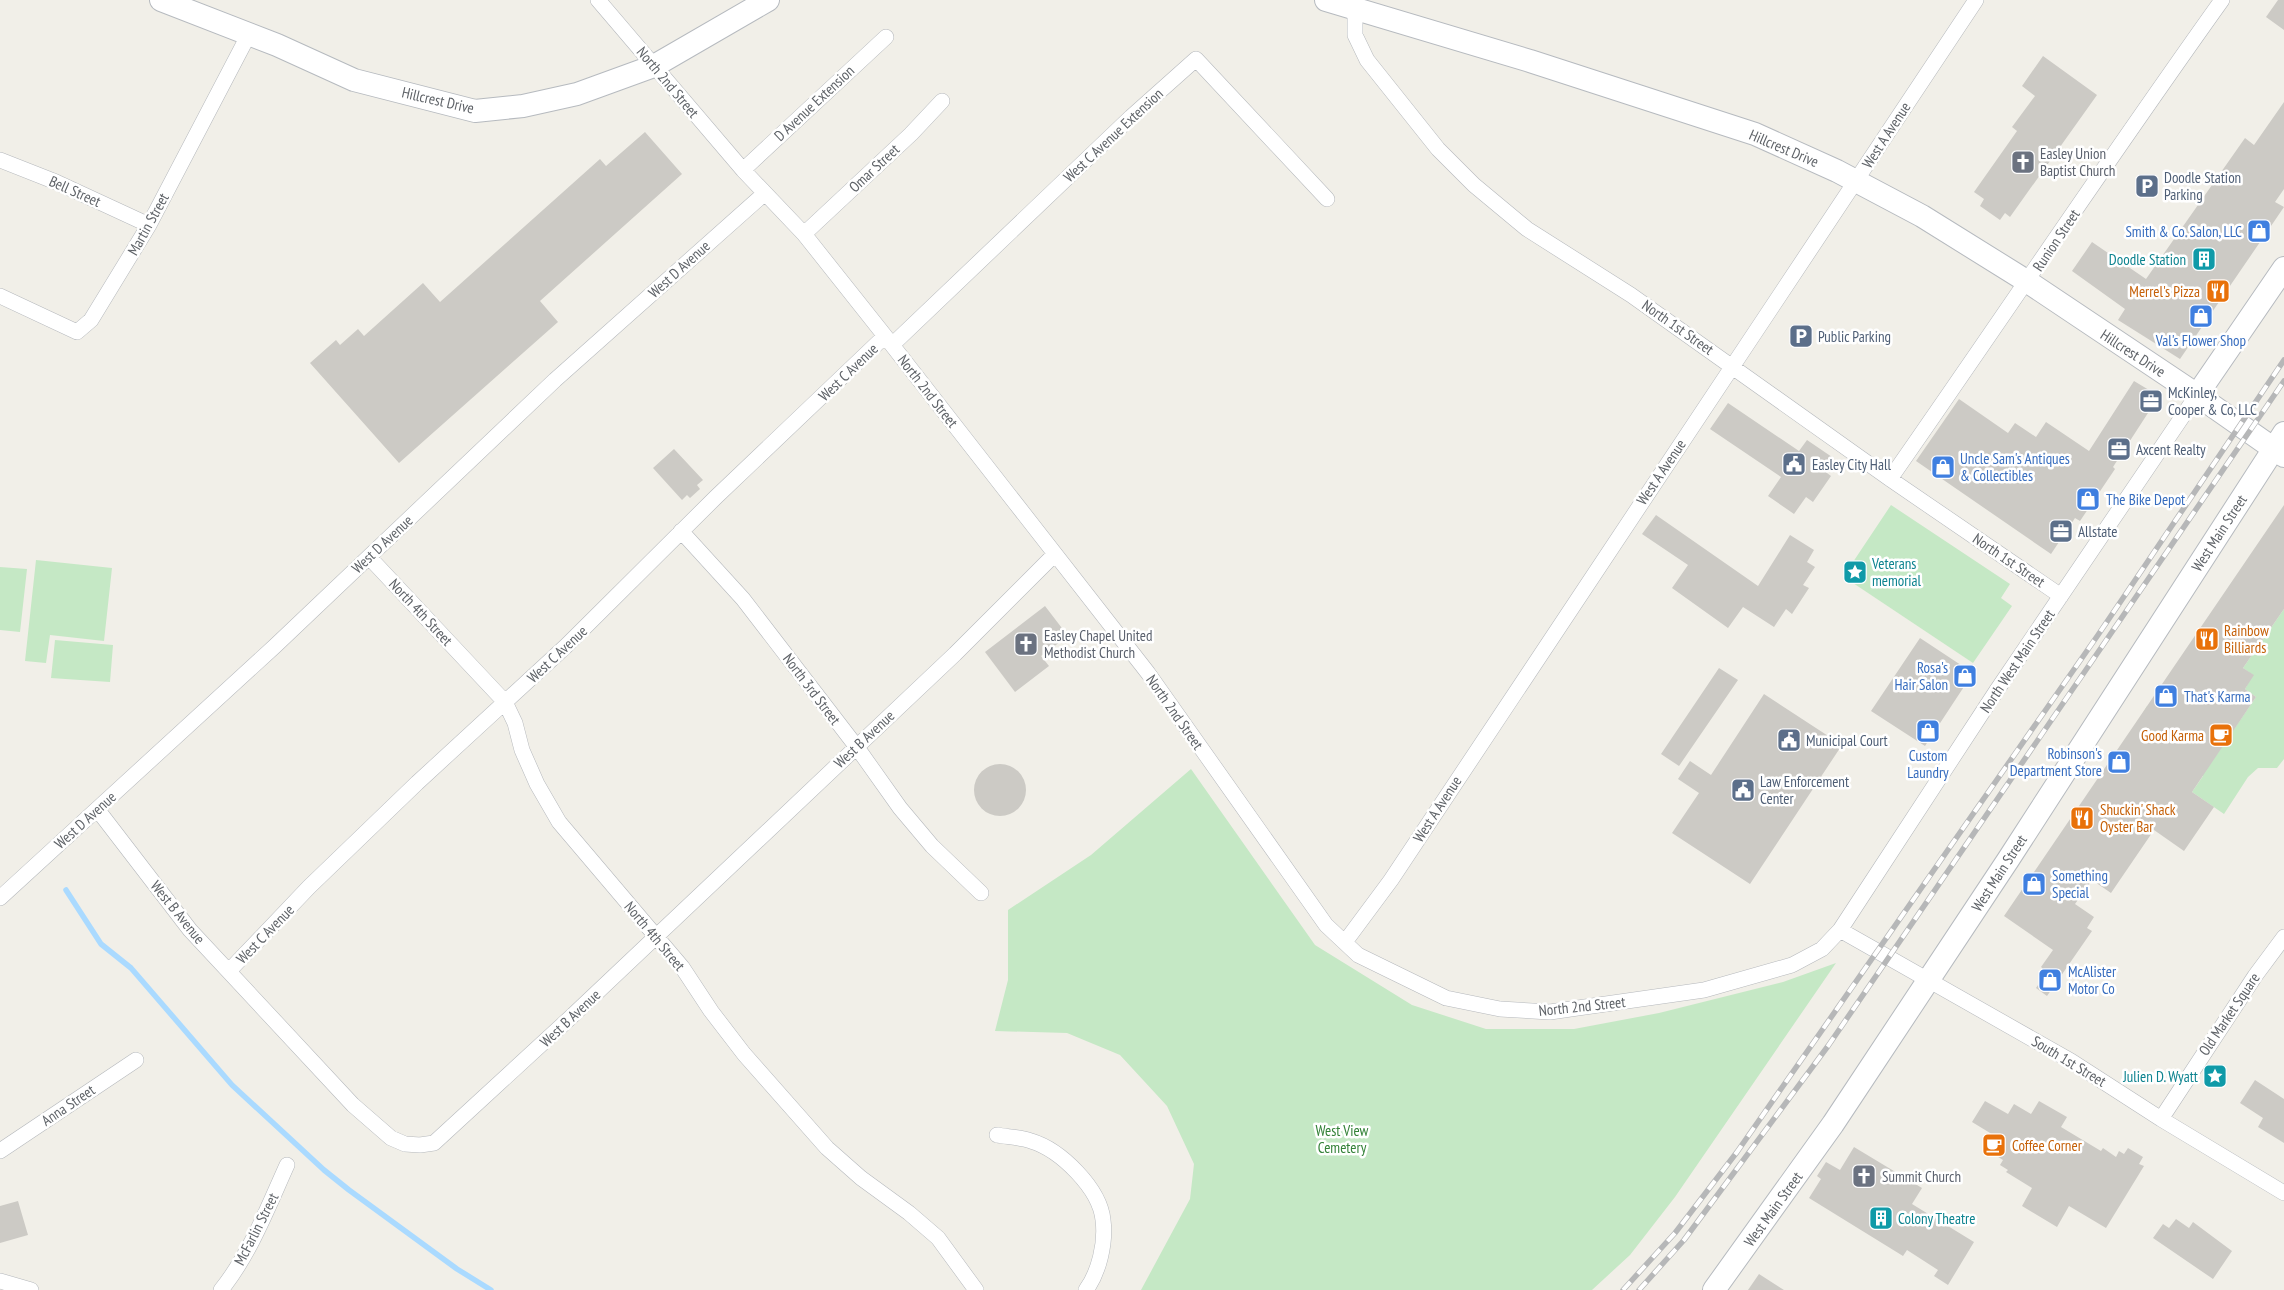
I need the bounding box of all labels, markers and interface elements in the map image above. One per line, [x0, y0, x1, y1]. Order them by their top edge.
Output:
street label: North 2nd Street [633, 43, 703, 121]
street label: D Avenue Extension [770, 61, 858, 145]
street label: Hillcrest Drive [400, 82, 476, 118]
street label: West C Avenue Extension [1059, 84, 1167, 186]
street label: West A Avenue [1858, 98, 1914, 172]
street label: Hillcrest Drive [1746, 125, 1822, 171]
street label: Omar Street [845, 140, 903, 196]
place label: Easley Union Baptist Church [2040, 144, 2115, 180]
church icon: Easley Union Baptist Church [2010, 149, 2036, 175]
place label: Doodle Station Parking [2164, 168, 2241, 204]
street label: Bell Street [46, 171, 104, 211]
parking icon: Doodle Station Parking [2134, 173, 2160, 199]
street label: Martin Street [123, 190, 173, 258]
street label: Runion Street [2028, 205, 2084, 275]
shop icon: Smith & Co. Salon, LLC [2246, 218, 2272, 244]
place label: Smith & Co. Salon, LLC [2125, 222, 2242, 241]
street label: West D Avenue [644, 236, 714, 302]
building icon: Doodle Station [2191, 246, 2217, 272]
place label: Doodle Station [2109, 250, 2186, 269]
restaurant icon: Merrel's Pizza [2205, 278, 2231, 304]
place label: Merrel's Pizza [2129, 282, 2200, 301]
street label: North 1st Street [1639, 295, 1717, 359]
shop icon: Val's Flower Shop [2188, 303, 2214, 329]
parking icon: Public Parking [1788, 323, 1814, 349]
street label: Hillcrest Drive [2097, 325, 2169, 381]
place label: Public Parking [1818, 327, 1891, 346]
place label: Val's Flower Shop [2155, 331, 2246, 350]
street label: West C Avenue [814, 339, 882, 405]
street label: North 2nd Street [894, 351, 962, 431]
place label: McKinley, Cooper & Co, LLC [2168, 383, 2257, 419]
office icon: McKinley, Cooper & Co, LLC [2138, 388, 2164, 414]
street label: West A Avenue [1632, 436, 1690, 508]
office icon: Axcent Realty [2106, 436, 2132, 462]
place label: Axcent Realty [2136, 440, 2206, 459]
place label: Uncle Sam's Antiques & Collectibles [1960, 449, 2070, 485]
public building icon: Easley City Hall [1781, 451, 1807, 477]
shop icon: Uncle Sam's Antiques & Collectibles [1930, 454, 1956, 480]
place label: Easley City Hall [1812, 455, 1891, 474]
shop icon: The Bike Depot [2075, 486, 2101, 512]
place label: The Bike Depot [2106, 490, 2185, 509]
street label: West Main Street [2187, 491, 2251, 575]
street label: West D Avenue [347, 511, 417, 577]
office icon: Allstate [2048, 518, 2074, 544]
place label: Allstate [2078, 522, 2117, 541]
street label: North 1st Street [1969, 529, 2049, 591]
place label: Veterans memorial [1871, 554, 1922, 590]
place icon: Veterans memorial [1842, 559, 1868, 585]
street label: North 4th Street [385, 575, 457, 649]
street label: North West Main Street [1975, 606, 2059, 716]
street label: West C Avenue [523, 621, 591, 687]
place label: Rainbow Billiards [2224, 621, 2269, 657]
place label: Easley Chapel United Methodist Church [1044, 626, 1153, 662]
restaurant icon: Rainbow Billiards [2194, 626, 2220, 652]
church icon: Easley Chapel United Methodist Church [1013, 631, 1039, 657]
street label: North 3rd Street [779, 650, 845, 728]
place label: Rosa's Hair Salon [1894, 658, 1948, 694]
shop icon: Rosa's Hair Salon [1952, 663, 1978, 689]
street label: North 2nd Street [1142, 671, 1208, 753]
shop icon: That's Karma [2153, 683, 2179, 709]
place label: That's Karma [2184, 687, 2251, 706]
street label: West B Avenue [830, 706, 898, 772]
shop icon: Custom Laundry [1915, 718, 1941, 744]
cafe icon: Good Karma [2208, 722, 2234, 748]
place label: Good Karma [2141, 726, 2204, 745]
public building icon: Municipal Court [1776, 727, 1802, 753]
place label: Municipal Court [1806, 731, 1888, 750]
place label: Robinson's Department Store [2010, 744, 2102, 780]
place label: Custom Laundry [1907, 746, 1949, 782]
shop icon: Robinson's Department Store [2106, 749, 2132, 775]
street label: West A Avenue [1409, 772, 1465, 846]
place label: Law Enforcement Center [1760, 772, 1849, 808]
public building icon: Law Enforcement Center [1730, 777, 1756, 803]
street label: West D Avenue [50, 787, 120, 853]
place label: Shuckin' Shack Oyster Bar [2100, 800, 2176, 836]
restaurant icon: Shuckin' Shack Oyster Bar [2069, 805, 2095, 831]
street label: West Main Street [1967, 831, 2031, 915]
place label: Something Special [2052, 866, 2108, 902]
shop icon: Something Special [2021, 871, 2047, 897]
street label: West B Avenue [147, 877, 209, 947]
street label: North 4th Street [621, 897, 689, 975]
street label: West C Avenue [232, 900, 298, 968]
place label: McAlister Motor Co [2068, 962, 2117, 998]
shop icon: McAlister Motor Co [2037, 967, 2063, 993]
street label: Old Market Square [2194, 969, 2264, 1059]
street label: West B Avenue [536, 985, 604, 1051]
street label: North 2nd Street [1538, 992, 1626, 1020]
street label: South 1st Street [2028, 1031, 2110, 1091]
place icon: Julien D. Wyatt [2202, 1063, 2228, 1089]
place label: Julien D. Wyatt [2122, 1067, 2198, 1086]
street label: Anna Street [38, 1080, 98, 1130]
park label: West View Cemetery [1316, 1121, 1369, 1157]
cafe icon: Coffee Corner [1981, 1132, 2007, 1158]
place label: Coffee Corner [2012, 1136, 2083, 1155]
church icon: Summit Church [1851, 1163, 1877, 1189]
place label: Summit Church [1882, 1167, 1961, 1186]
street label: West Main Street [1740, 1168, 1806, 1250]
street label: McFarlin Street [230, 1190, 282, 1268]
building icon: Colony Theatre [1868, 1205, 1894, 1231]
place label: Colony Theatre [1898, 1209, 1975, 1228]

